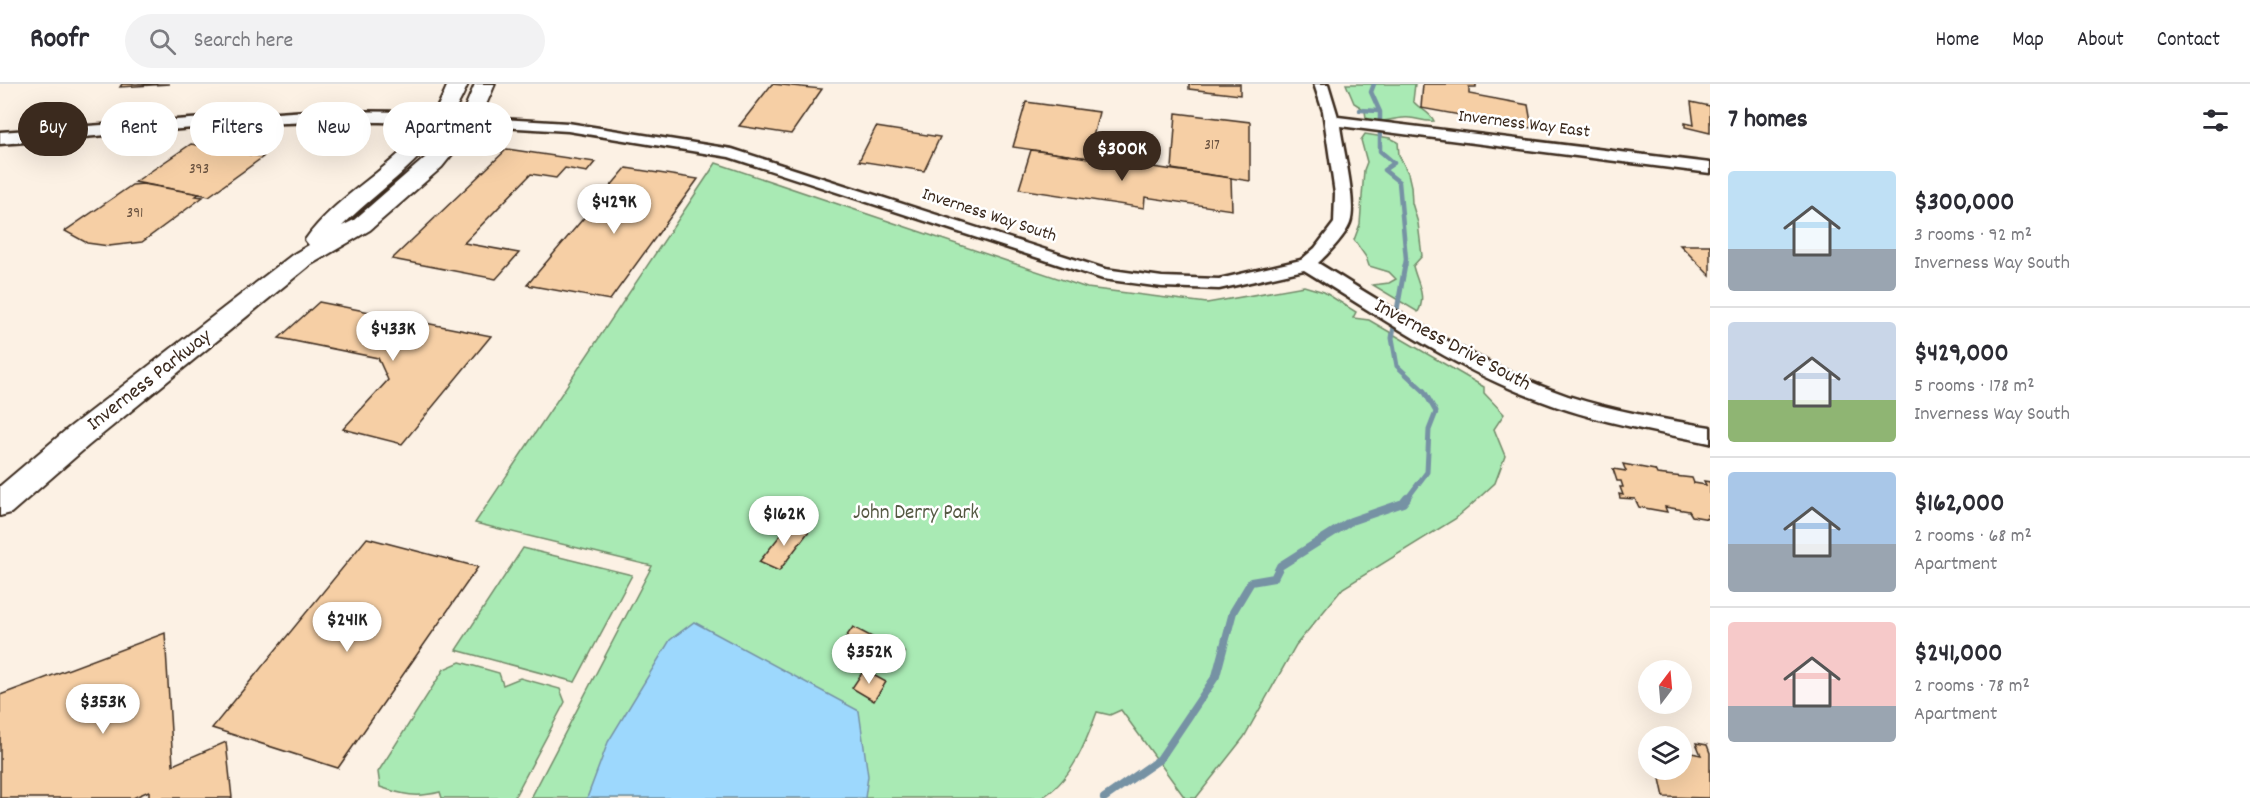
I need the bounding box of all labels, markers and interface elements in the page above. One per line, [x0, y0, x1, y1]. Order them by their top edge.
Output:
search box [125, 14, 545, 68]
text: Roofr [30, 21, 89, 61]
icon: search [146, 25, 179, 58]
text: Search here [194, 26, 293, 57]
text: Home [1935, 26, 1979, 56]
text: Map [2012, 26, 2044, 56]
text: About [2077, 26, 2124, 56]
text: Contact [2157, 26, 2220, 56]
chip: Buy [18, 102, 88, 156]
chip: Rent [100, 102, 178, 156]
chip: Filters [190, 102, 284, 156]
chip: New [296, 102, 371, 156]
chip: Apartment [383, 102, 513, 156]
text: 7 homes [1728, 102, 1808, 139]
icon: filters [2199, 104, 2232, 137]
street label: Inverness Way East [1457, 105, 1592, 146]
pin: $300K [1080, 131, 1164, 182]
house number: 317 [1204, 135, 1220, 157]
text: $300K [1097, 136, 1147, 164]
house number: 393 [189, 159, 209, 181]
street label: Inverness Way South [918, 182, 1060, 250]
pin: $429K [572, 184, 656, 235]
text: $300,000 [1914, 185, 2015, 222]
text: $429K [591, 189, 637, 217]
icon: home [1776, 195, 1848, 267]
house number: 391 [127, 203, 143, 225]
text: 3 rooms · 92 m² [1914, 222, 2032, 250]
text: Inverness Way South [1914, 250, 2070, 278]
street label: Inverness Drive South [1368, 292, 1536, 400]
pin: $433K [351, 311, 435, 362]
text: $433K [370, 316, 416, 344]
street label: Inverness Parkway [81, 322, 219, 439]
text: $429,000 [1914, 336, 2009, 373]
icon: home [1776, 346, 1848, 418]
text: 5 rooms · 178 m² [1914, 373, 2035, 401]
text: Inverness Way South [1914, 401, 2070, 429]
text: $162,000 [1914, 486, 2004, 523]
pin: $162K [742, 496, 826, 547]
icon: home [1776, 496, 1848, 568]
park label: John Derry Park [853, 499, 979, 529]
text: $162K [763, 501, 805, 529]
text: 2 rooms · 68 m² [1914, 523, 2032, 551]
text: Apartment [1914, 551, 1997, 579]
pin: $241K [305, 602, 389, 653]
text: $241K [327, 607, 367, 635]
pin: $352K [827, 634, 911, 685]
text: $241,000 [1914, 636, 2002, 673]
text: $352K [846, 639, 892, 667]
icon: home [1776, 646, 1848, 718]
north arrow [1638, 660, 1692, 714]
map controls [1638, 660, 1692, 780]
text: 2 rooms · 78 m² [1914, 673, 2030, 701]
pin: $353K [61, 684, 145, 735]
text: $353K [80, 689, 126, 717]
text: Apartment [1914, 701, 1997, 729]
button: layers [1638, 726, 1692, 780]

